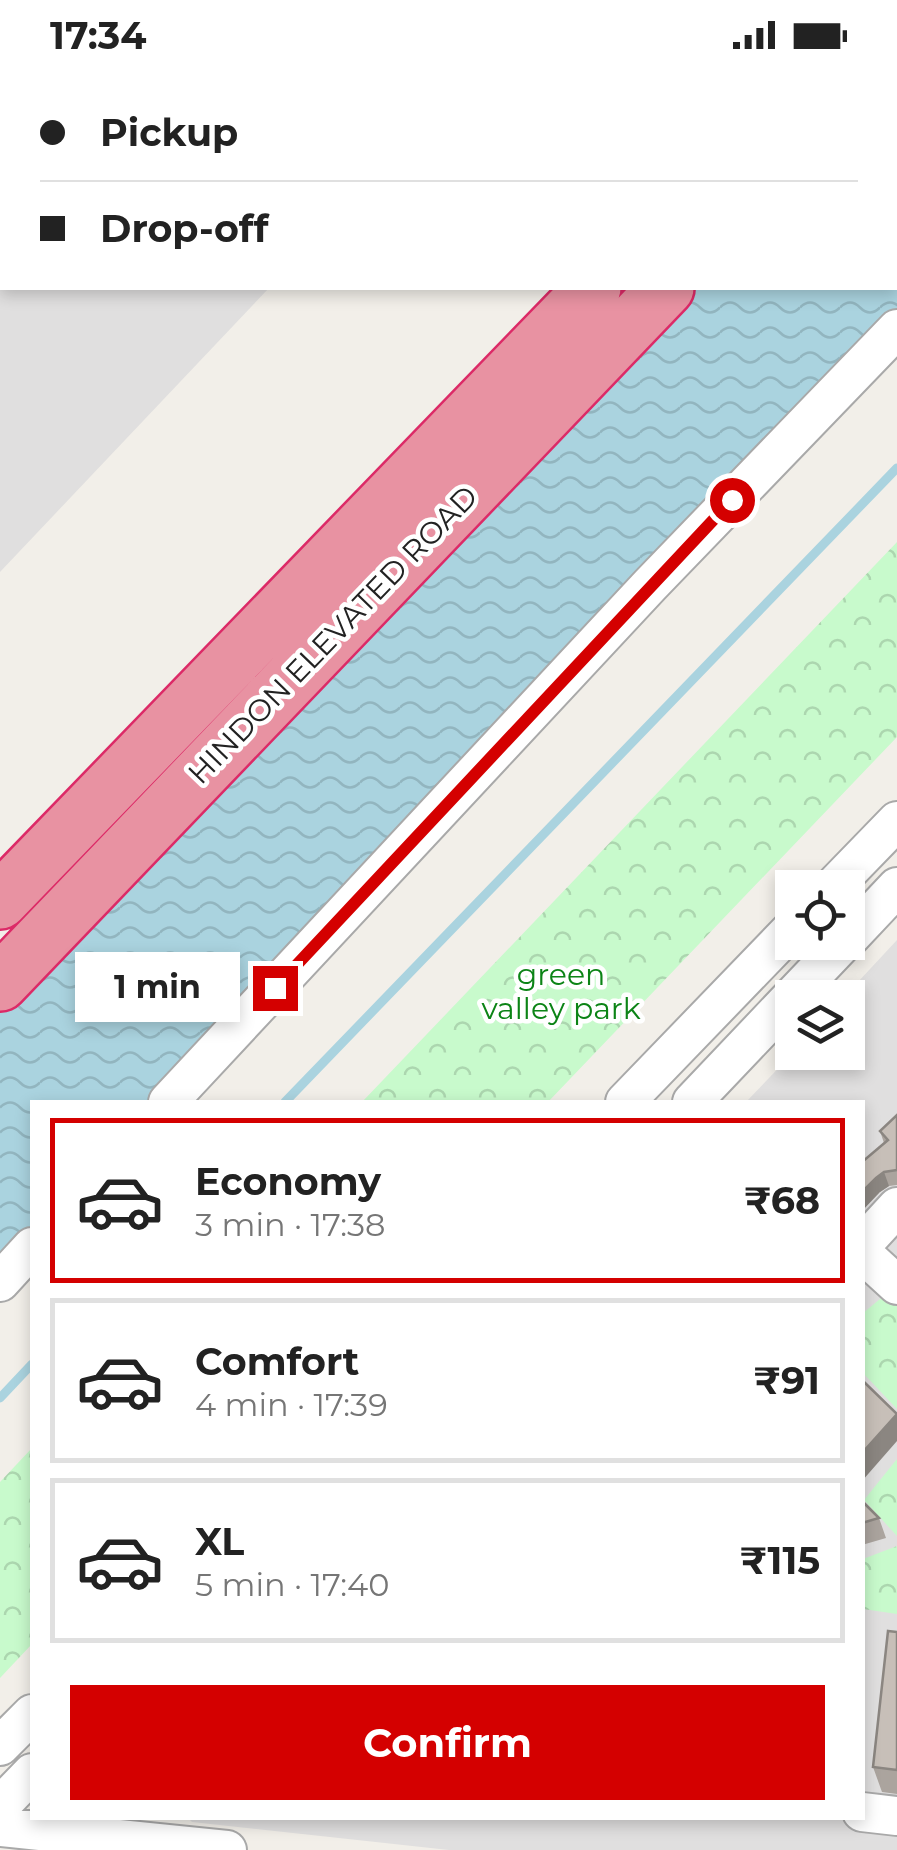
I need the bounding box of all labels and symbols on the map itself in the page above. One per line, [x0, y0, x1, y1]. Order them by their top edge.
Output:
street label: HINDON ELEVATED ROAD [180, 478, 485, 792]
route start [710, 478, 755, 523]
callout: 1 min [75, 953, 240, 1023]
park label: green valley park [481, 956, 641, 1027]
route end [253, 966, 298, 1011]

